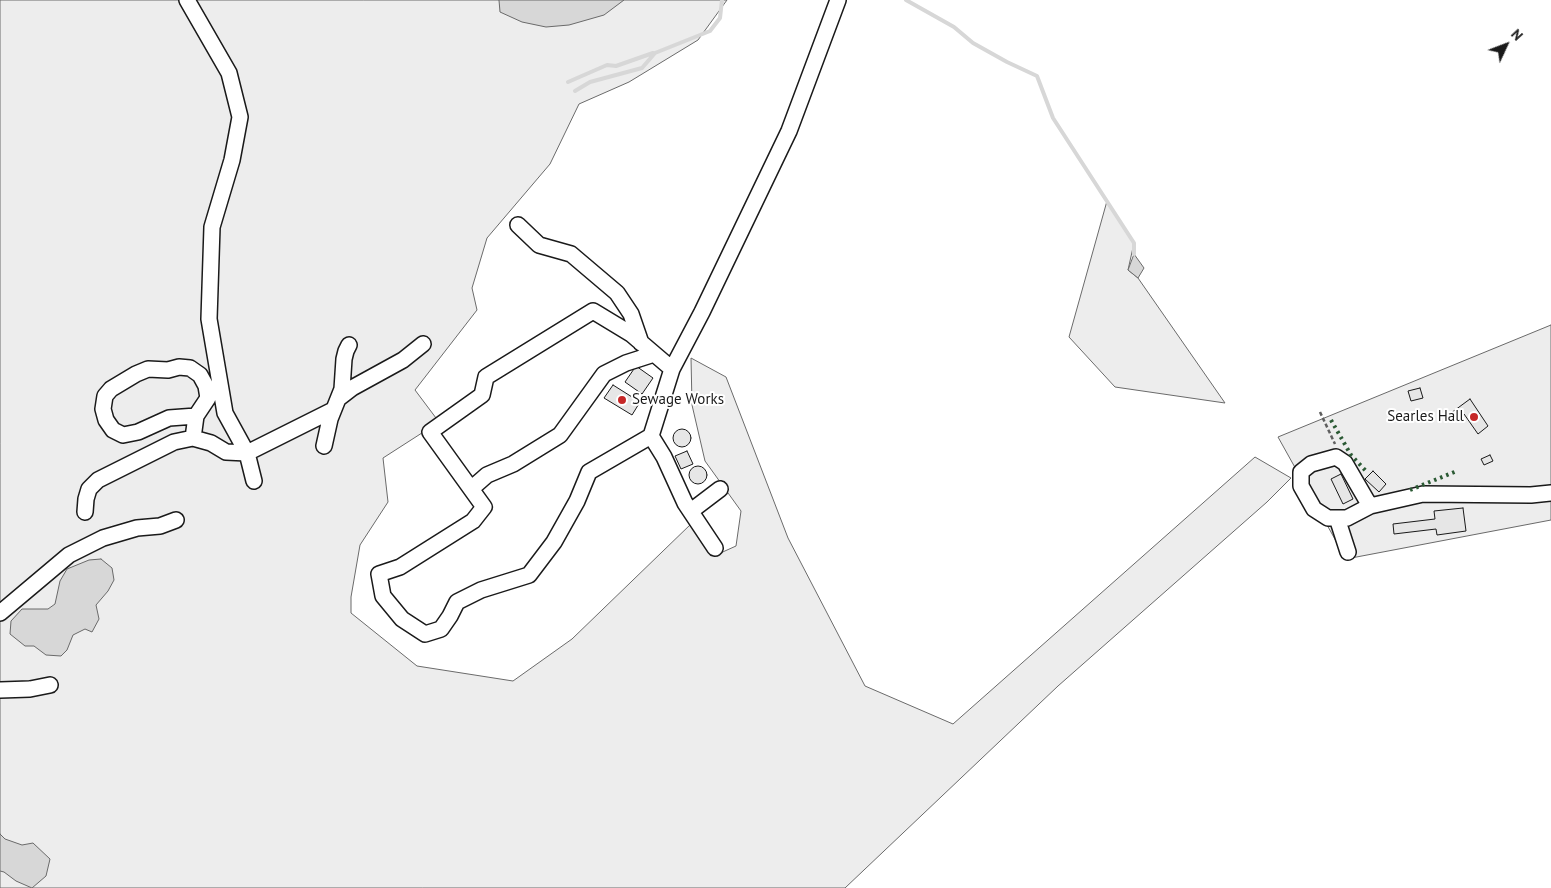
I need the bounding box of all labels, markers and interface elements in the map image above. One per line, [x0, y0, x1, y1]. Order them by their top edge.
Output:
north arrow [1481, 20, 1531, 70]
text: N [1507, 25, 1527, 44]
place label: Sewage Works [632, 391, 724, 409]
marker: Sewage Works [616, 394, 628, 406]
place label: Searles Hall [1387, 408, 1464, 426]
marker: Searles Hall [1468, 411, 1480, 423]

